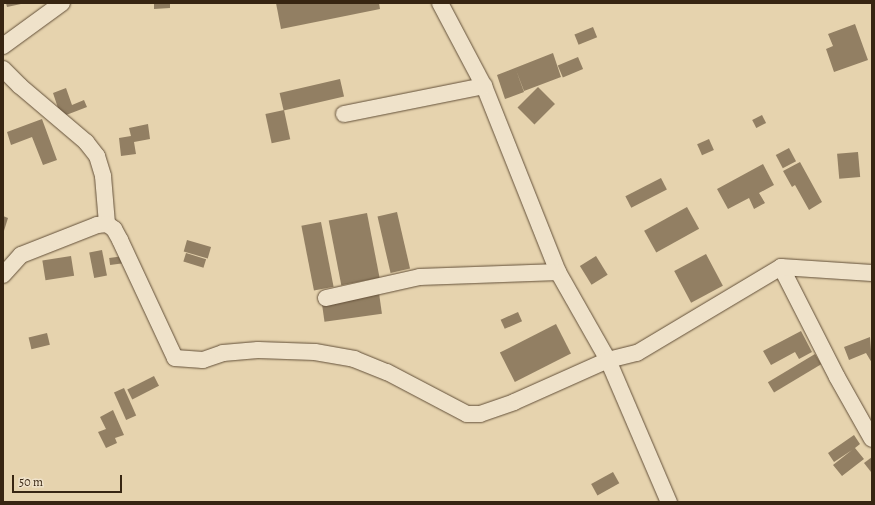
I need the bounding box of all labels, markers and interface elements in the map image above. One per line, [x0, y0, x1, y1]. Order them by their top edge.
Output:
scale bar [14, 467, 124, 493]
text: 50 m [19, 474, 43, 490]

